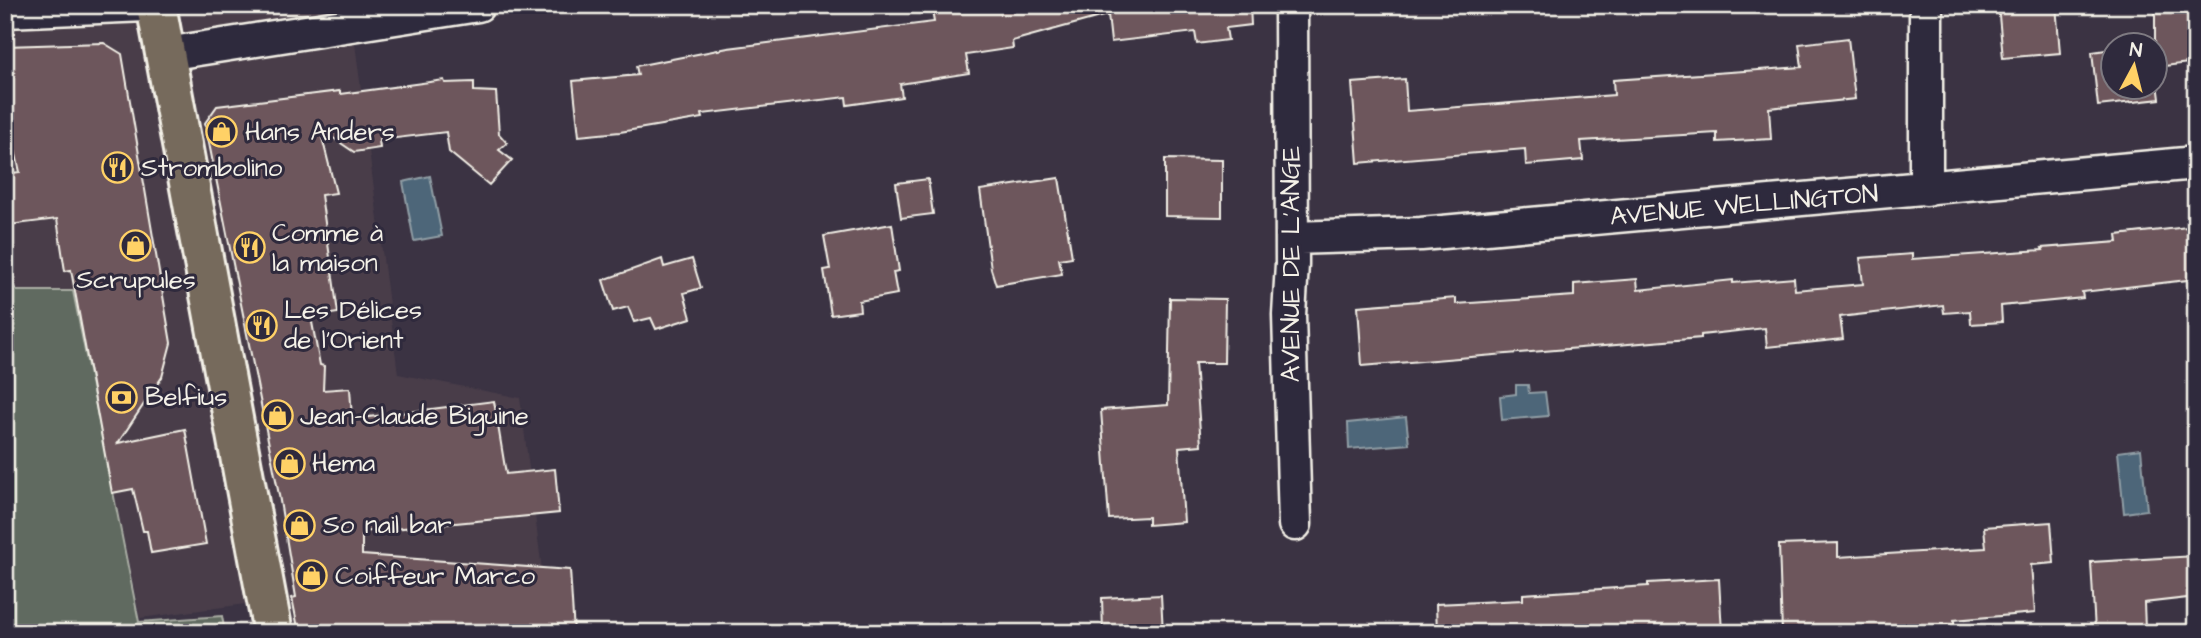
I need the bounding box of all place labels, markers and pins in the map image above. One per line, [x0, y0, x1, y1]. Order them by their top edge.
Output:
place label: Hans Anders [245, 114, 395, 150]
shop icon: Hans Anders [205, 115, 239, 149]
place label: Strombolino [141, 150, 283, 186]
restaurant icon: Strombolino [101, 151, 135, 185]
place label: Comme à la maison [272, 215, 383, 281]
shop icon: Scrupules [119, 228, 153, 262]
restaurant icon: Comme à la maison [232, 231, 266, 265]
place label: Scrupules [76, 262, 196, 298]
place label: Les Délices de l'Orient [284, 292, 422, 358]
restaurant icon: Les Délices de l'Orient [244, 308, 278, 342]
place label: Belfius [145, 379, 227, 415]
bank icon: Belfius [105, 380, 139, 414]
place label: Jean-Claude Biguine [300, 398, 529, 436]
shop icon: Jean-Claude Biguine [260, 399, 294, 433]
place label: Hema [312, 445, 375, 481]
shop icon: Hema [272, 446, 306, 480]
place label: So nail bar [323, 507, 452, 543]
shop icon: So nail bar [283, 508, 317, 542]
place label: Coiffeur Marco [335, 558, 535, 594]
shop icon: Coiffeur Marco [295, 559, 329, 593]

